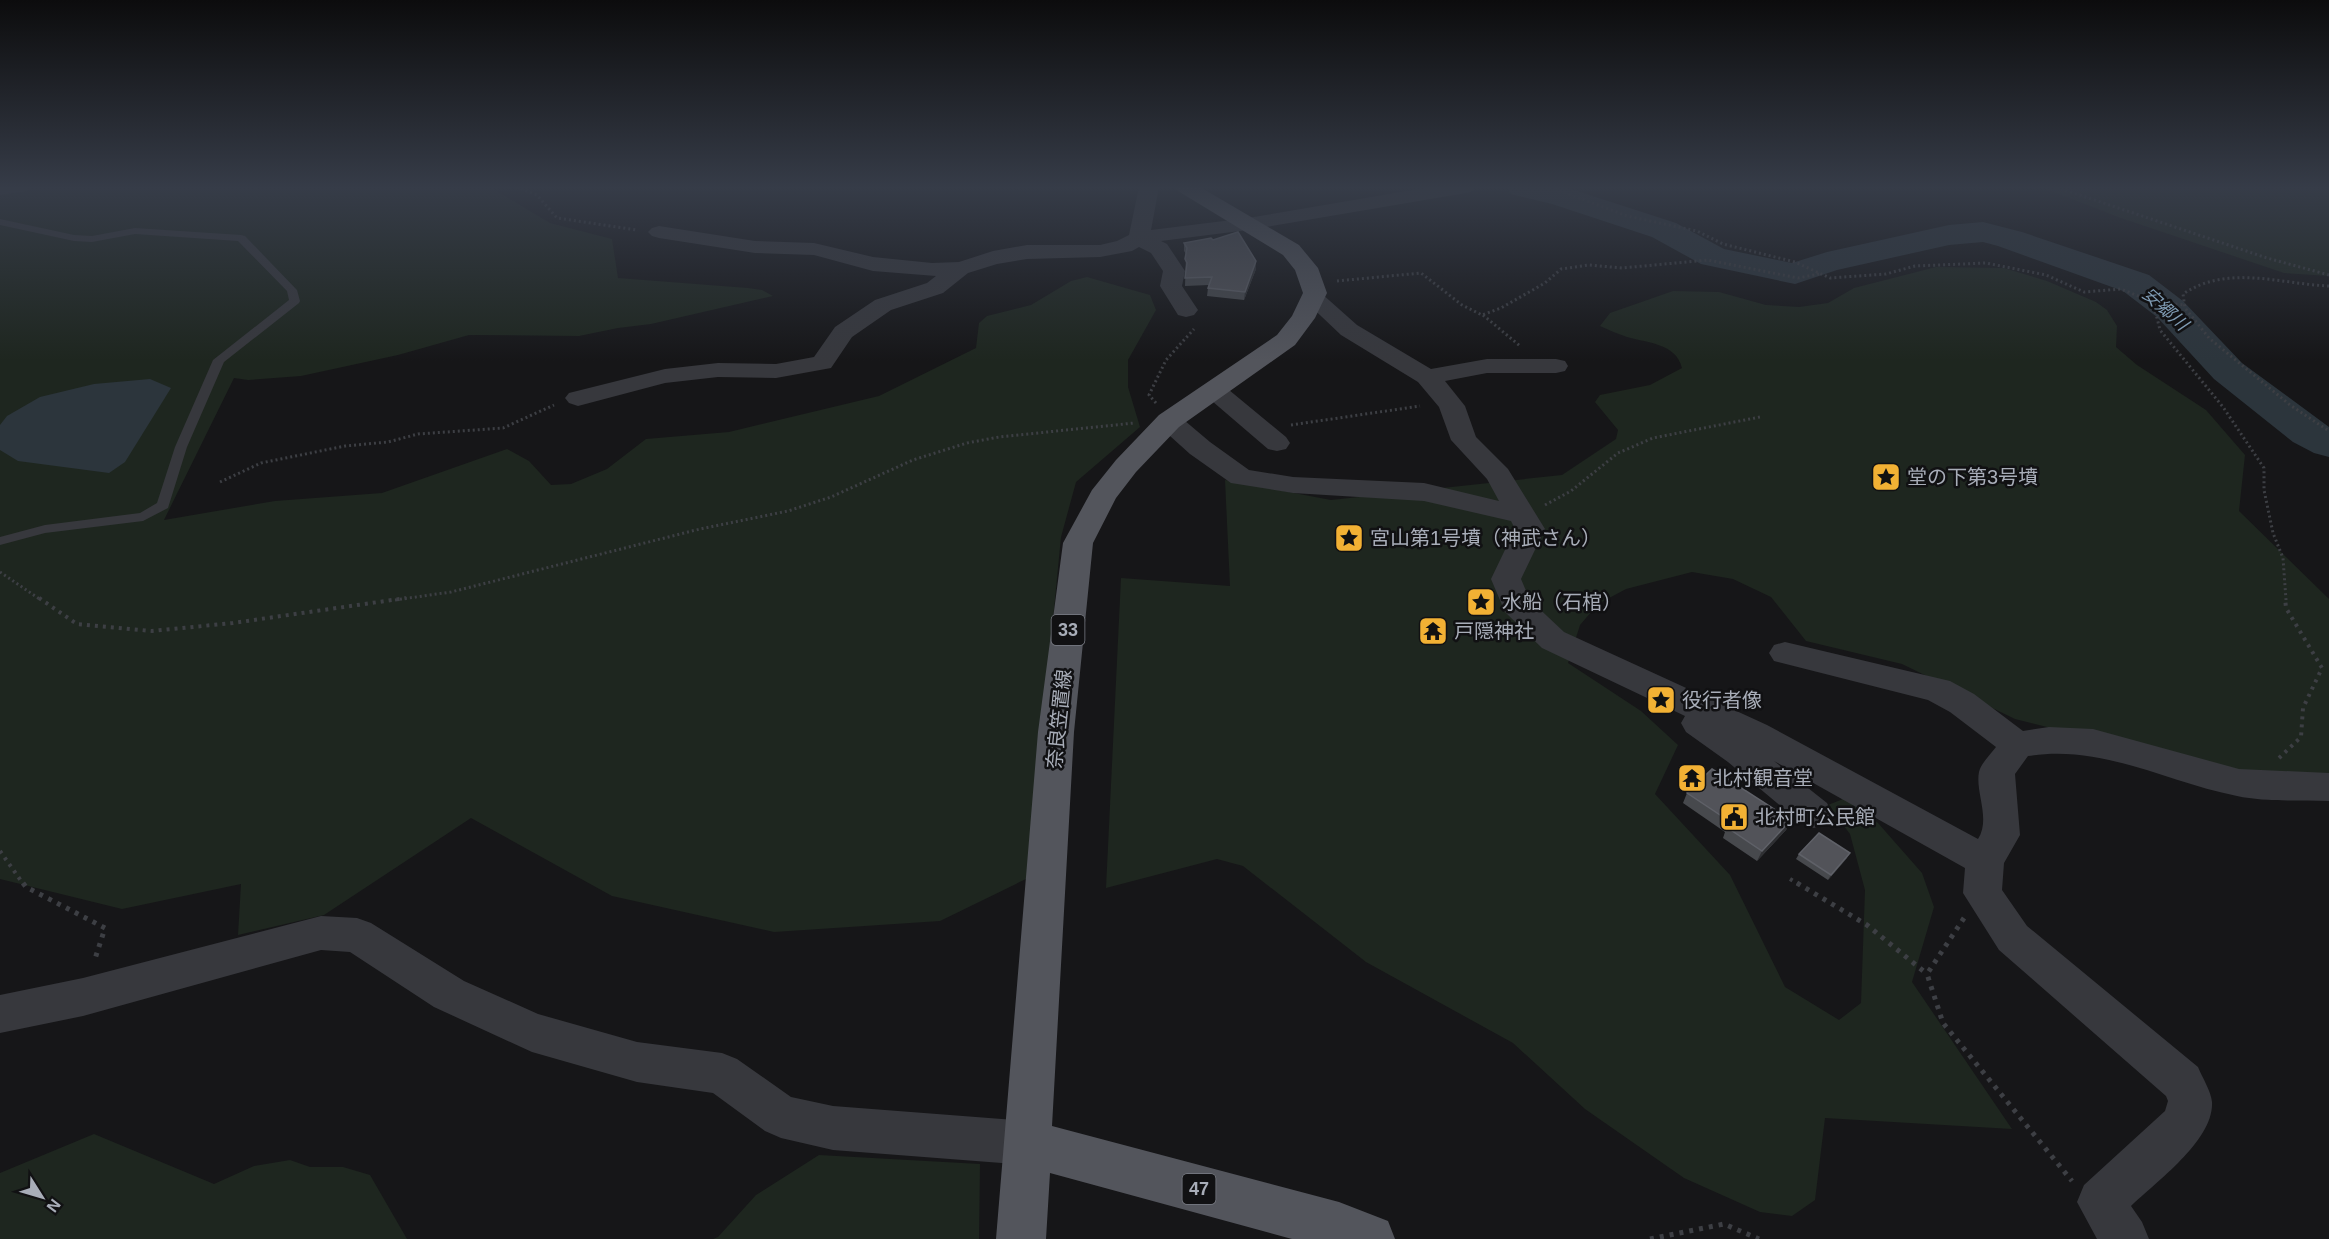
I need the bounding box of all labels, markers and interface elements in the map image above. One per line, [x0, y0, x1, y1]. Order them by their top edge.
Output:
water label: 安郷川 [2138, 284, 2193, 336]
place icon: 堂の下第3号墳 [1870, 461, 1902, 493]
place label: 堂の下第3号墳 [1907, 466, 2038, 488]
place icon: 宮山第1号墳（神武さん） [1333, 522, 1365, 554]
place label: 宮山第1号墳（神武さん） [1370, 527, 1601, 549]
place icon: 水船（石棺） [1465, 586, 1497, 618]
place label: 水船（石棺） [1502, 591, 1622, 613]
road number: 33 [1052, 615, 1084, 645]
temple icon: 戸隠神社 [1417, 615, 1449, 647]
place label: 戸隠神社 [1454, 620, 1534, 642]
street label: 奈良笠置線 [1043, 668, 1075, 770]
place icon: 役行者像 [1645, 684, 1677, 716]
place label: 役行者像 [1682, 689, 1762, 711]
temple icon: 北村観音堂 [1676, 762, 1708, 794]
place label: 北村観音堂 [1713, 767, 1813, 789]
public building icon: 北村町公民館 [1718, 801, 1750, 833]
place label: 北村町公民館 [1755, 806, 1875, 828]
north arrow [12, 1167, 72, 1227]
road number: 47 [1182, 1174, 1216, 1204]
text: N [43, 1196, 64, 1215]

